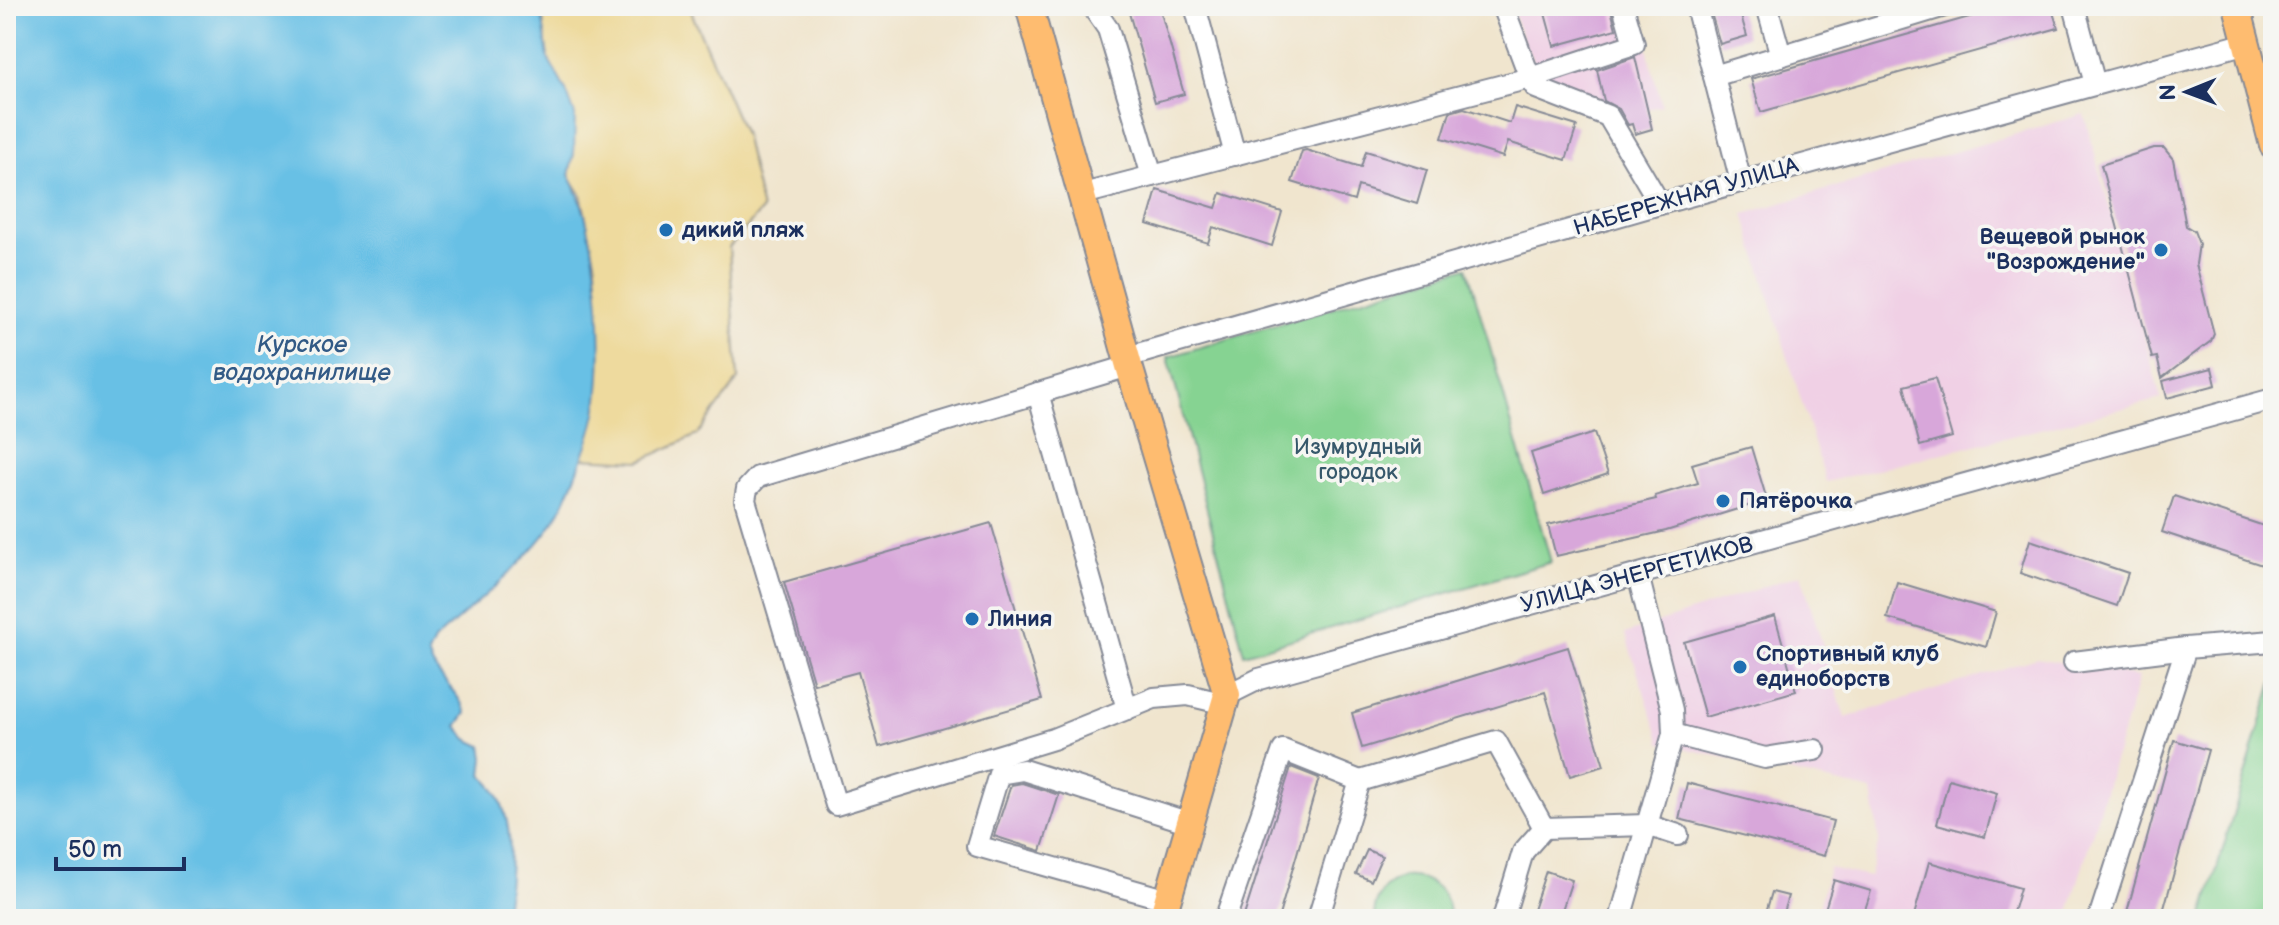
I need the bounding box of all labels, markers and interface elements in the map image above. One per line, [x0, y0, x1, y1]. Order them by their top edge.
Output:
north arrow [2147, 52, 2227, 132]
text: N [2155, 84, 2182, 101]
street label: НАБЕРЕЖНАЯ УЛИЦА [1570, 152, 1802, 242]
place label: дикий пляж [681, 217, 804, 244]
marker: дикий пляж [657, 221, 675, 239]
place label: Вещевой рынок "Возрождение" [1979, 224, 2145, 276]
marker: Вещевой рынок "Возрождение" [2152, 241, 2170, 259]
water label: Курское водохранилище [213, 330, 392, 387]
park label: Изумрудный городок [1294, 434, 1422, 486]
place label: Пятёрочка [1739, 488, 1853, 515]
marker: Пятёрочка [1714, 492, 1732, 510]
street label: УЛИЦА ЭНЕРГЕТИКОВ [1518, 531, 1756, 619]
place label: Линия [987, 606, 1052, 633]
marker: Линия [963, 610, 981, 628]
place label: Спортивный клуб единоборств [1756, 641, 1939, 693]
marker: Спортивный клуб единоборств [1731, 658, 1749, 676]
scale bar [56, 821, 184, 871]
text: 50 m [68, 835, 122, 864]

